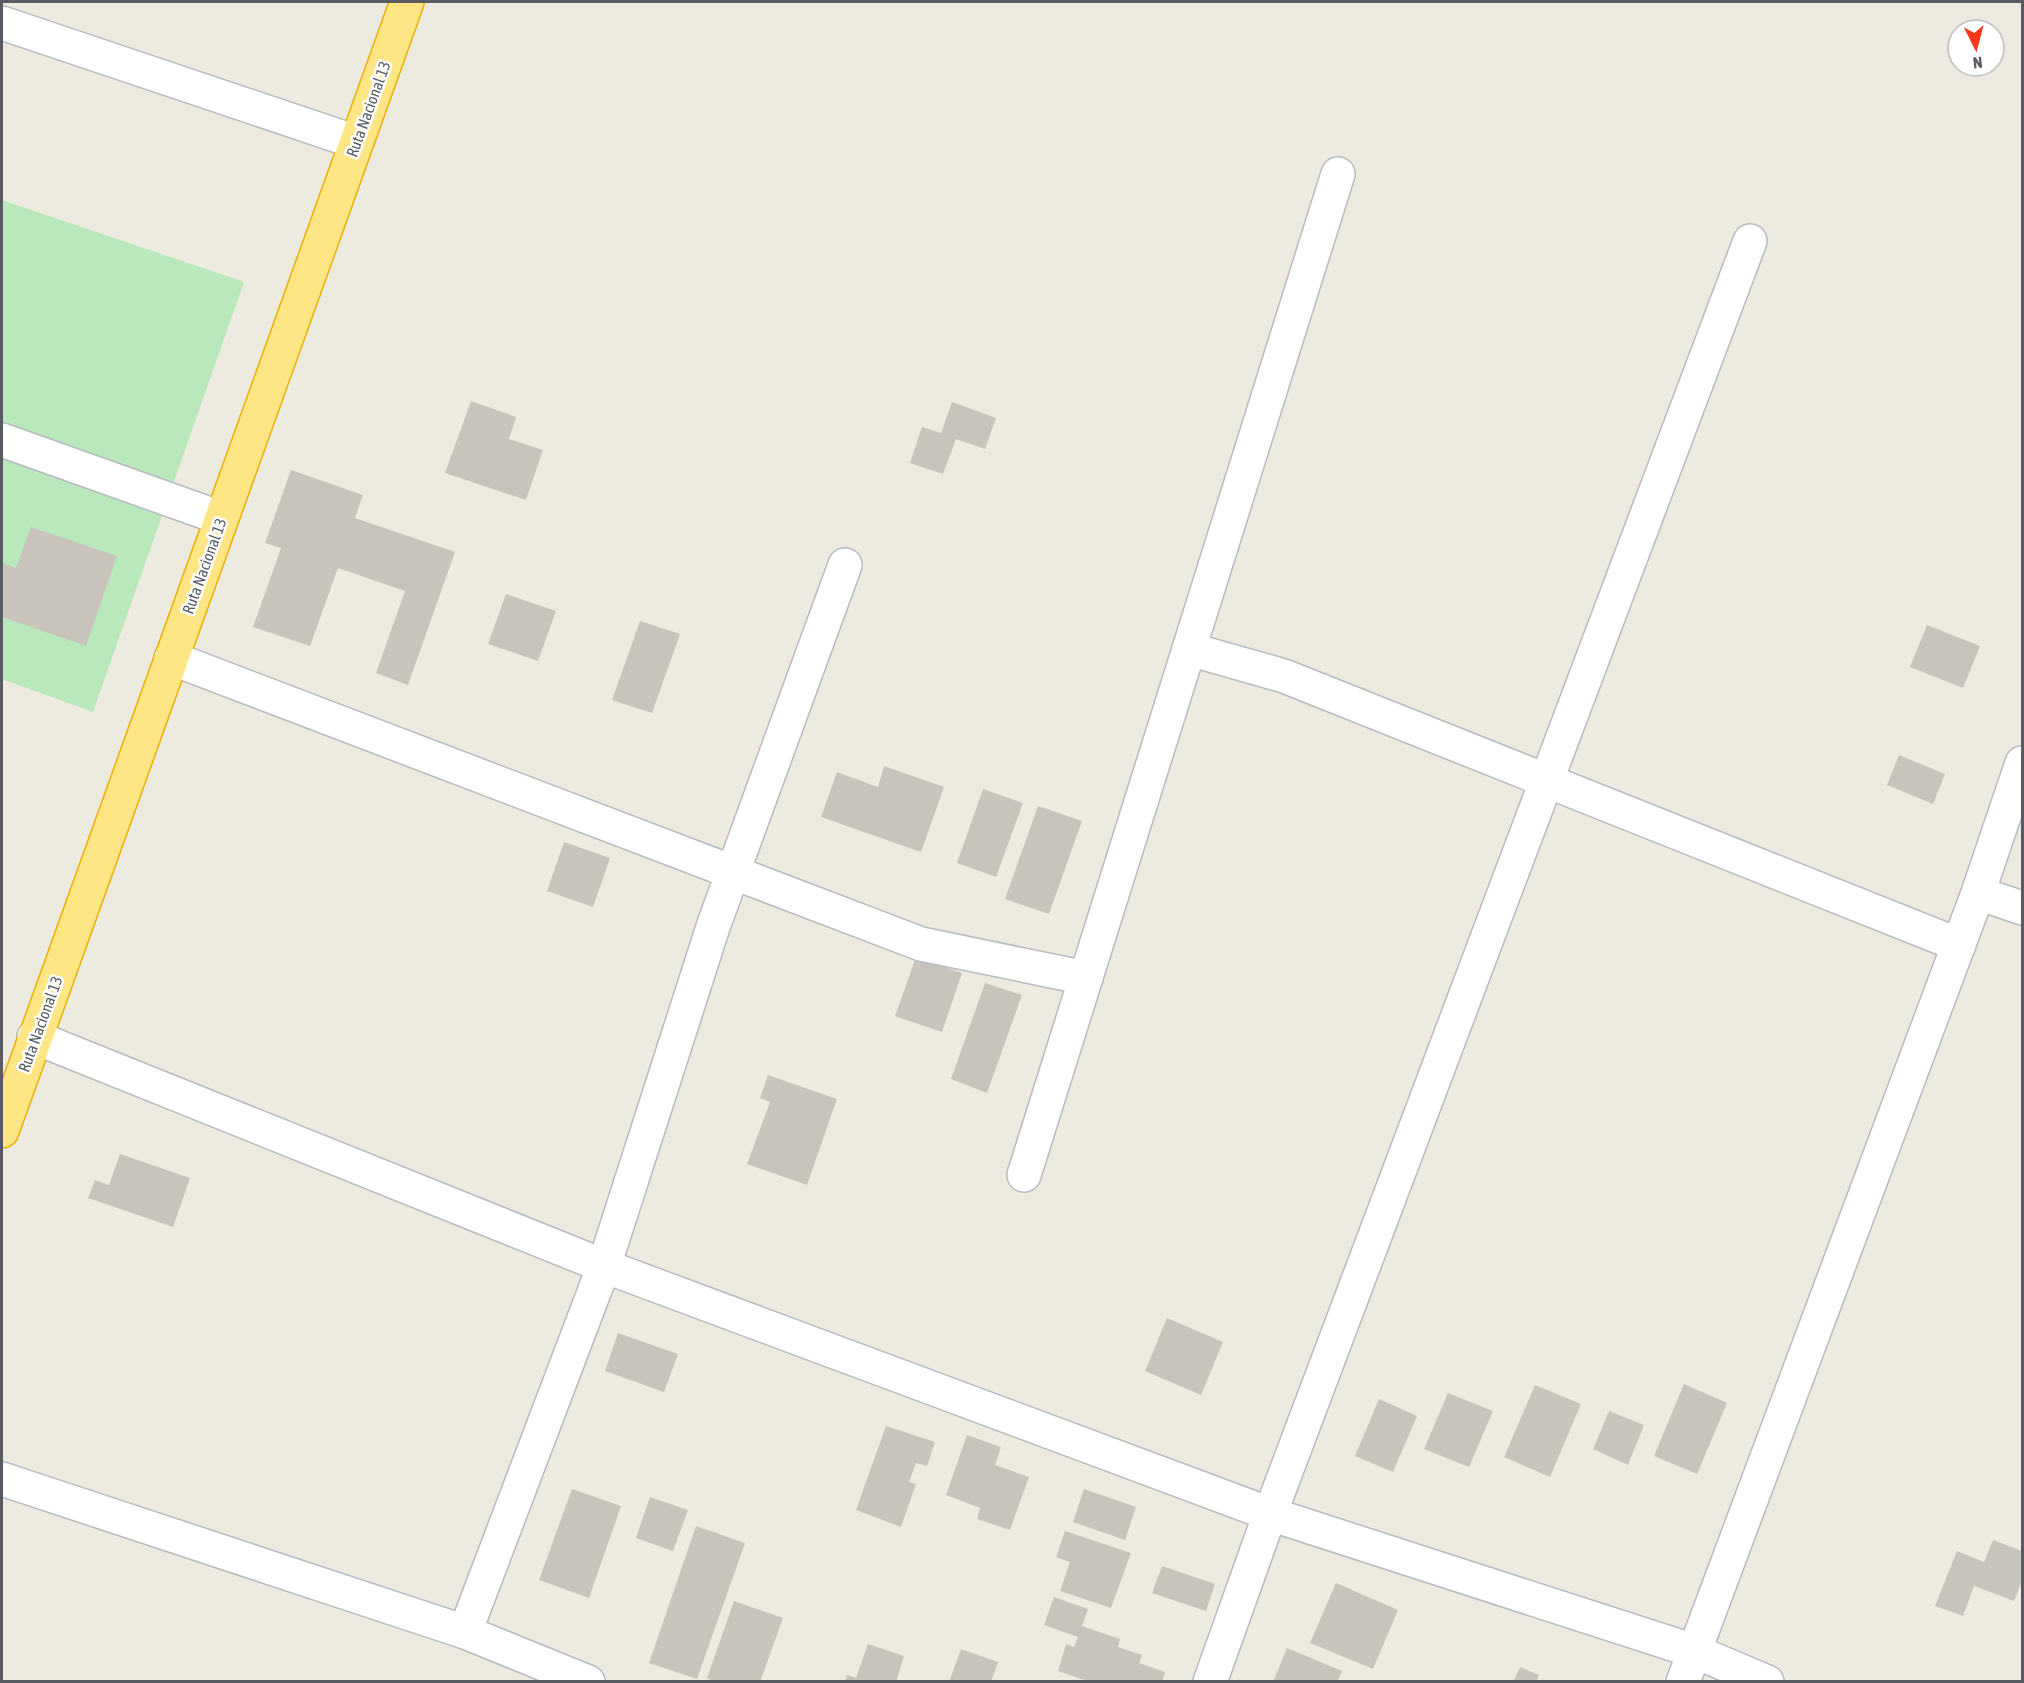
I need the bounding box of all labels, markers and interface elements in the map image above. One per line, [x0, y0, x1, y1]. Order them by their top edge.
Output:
north arrow [1946, 18, 2006, 78]
text: N [1972, 53, 1983, 72]
street label: Ruta Nacional 13 [342, 59, 394, 159]
street label: Ruta Nacional 13 [178, 516, 230, 616]
street label: Ruta Nacional 13 [14, 974, 66, 1074]

